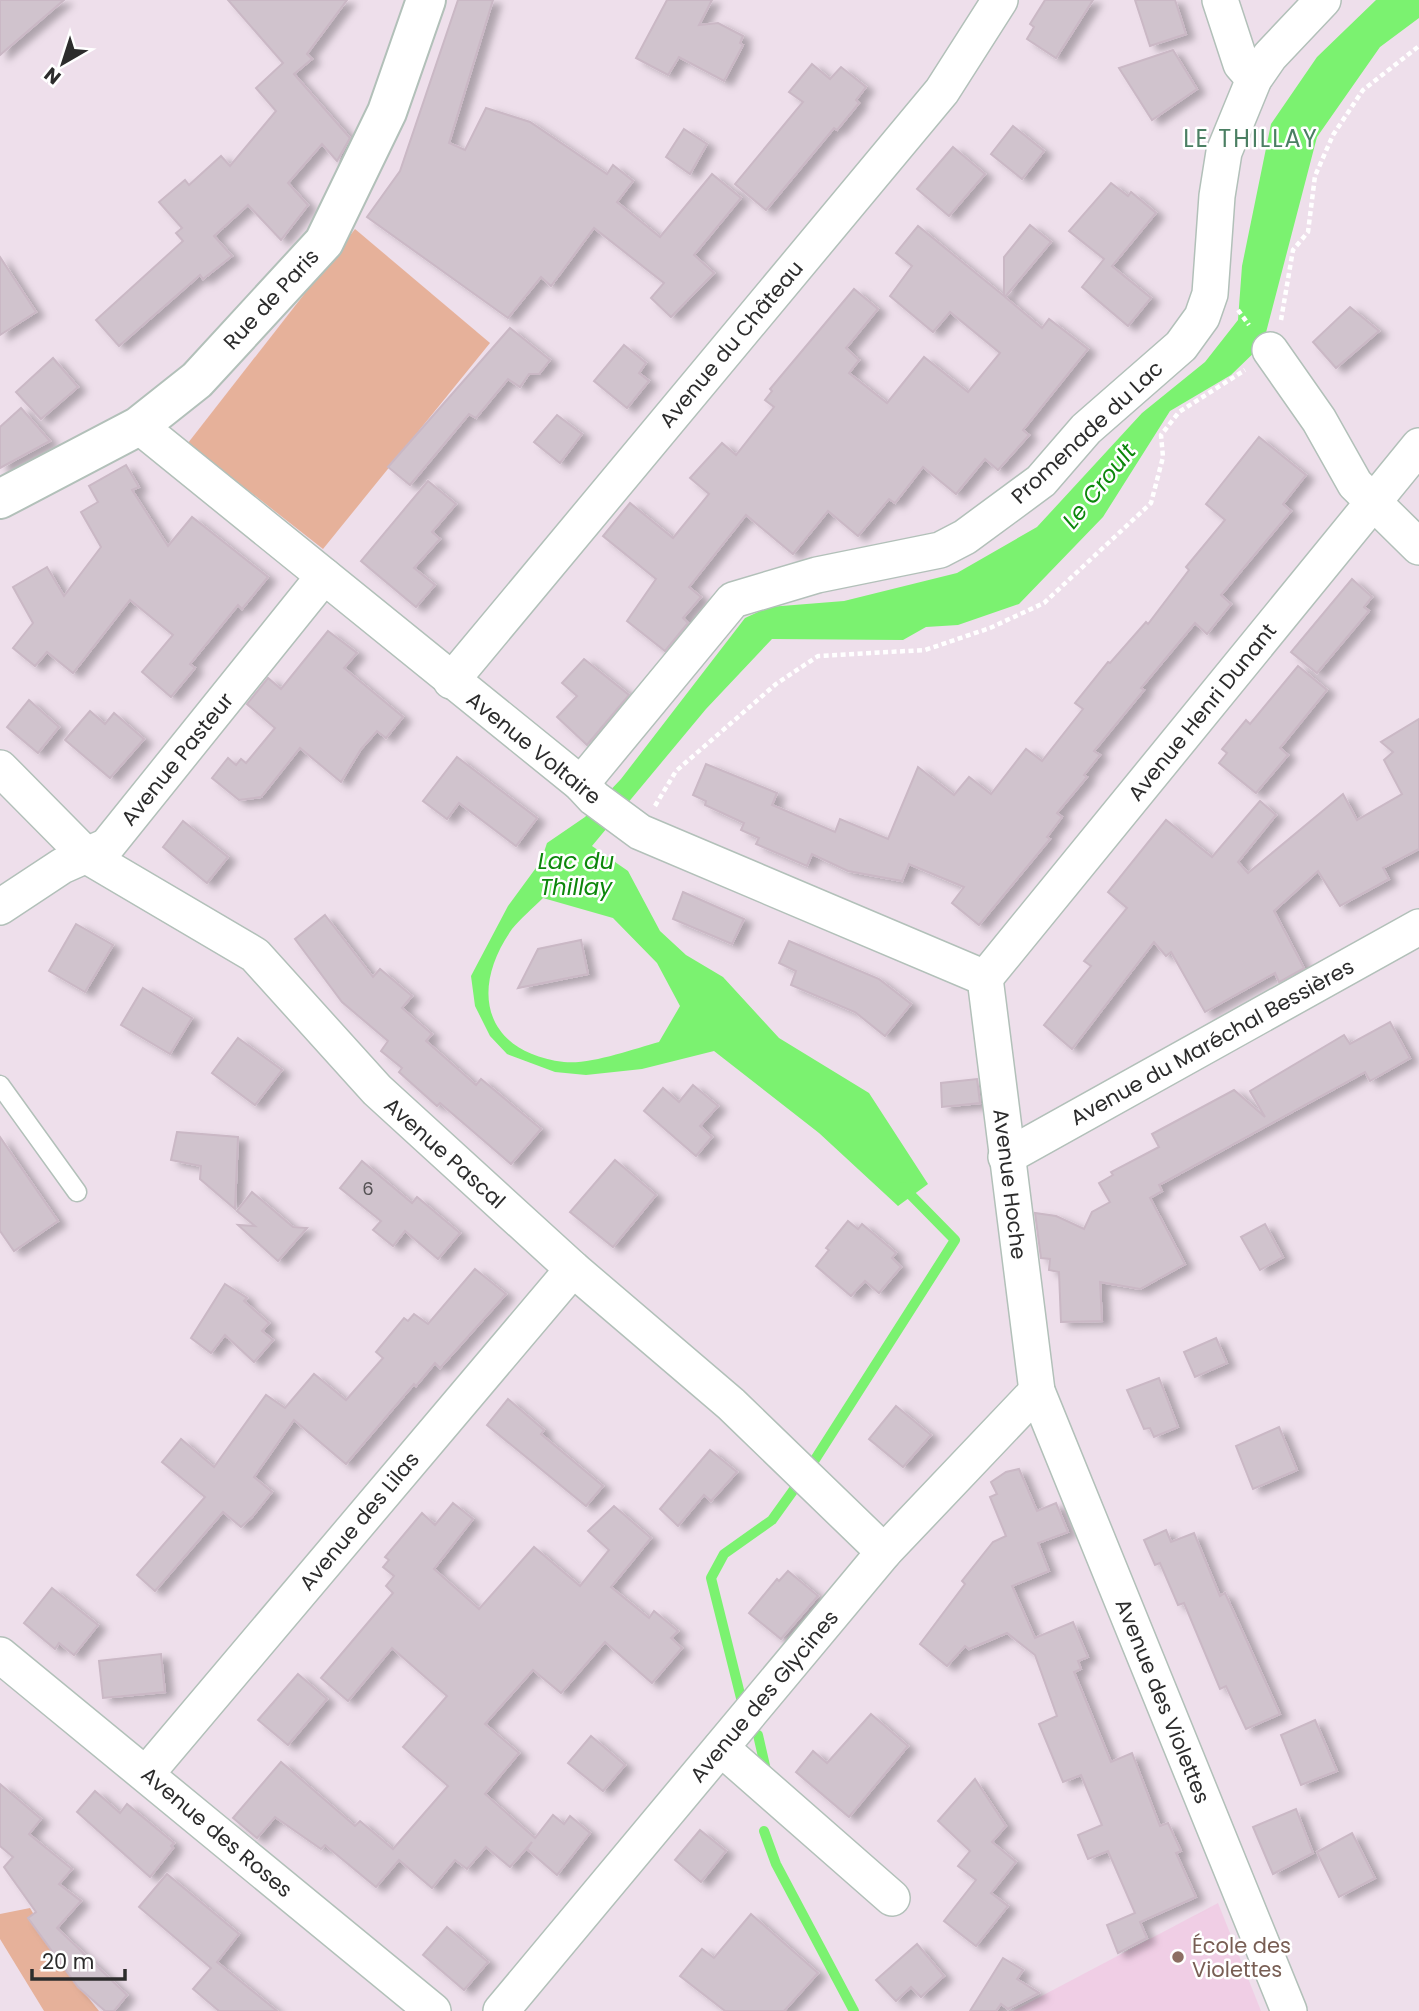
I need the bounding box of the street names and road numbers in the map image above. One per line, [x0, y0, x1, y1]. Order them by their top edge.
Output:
street label: Rue de Paris [217, 242, 325, 356]
street label: Avenue du Château [652, 254, 810, 434]
street label: Promenade du Lac [1005, 354, 1169, 510]
street label: Avenue Henri Dunant [1121, 617, 1283, 807]
street label: Avenue Voltaire [461, 685, 607, 811]
street label: Avenue Pasteur [114, 686, 240, 832]
street label: Avenue du Maréchal Bessières [1065, 952, 1359, 1132]
street label: Avenue Pascal [378, 1091, 512, 1215]
street label: Avenue Hoche [986, 1107, 1034, 1261]
street label: Avenue des Lilas [292, 1445, 426, 1597]
street label: Avenue des Violettes [1109, 1594, 1217, 1808]
street label: Avenue des Glycines [683, 1604, 845, 1788]
street label: Avenue des Roses [135, 1760, 299, 1904]

